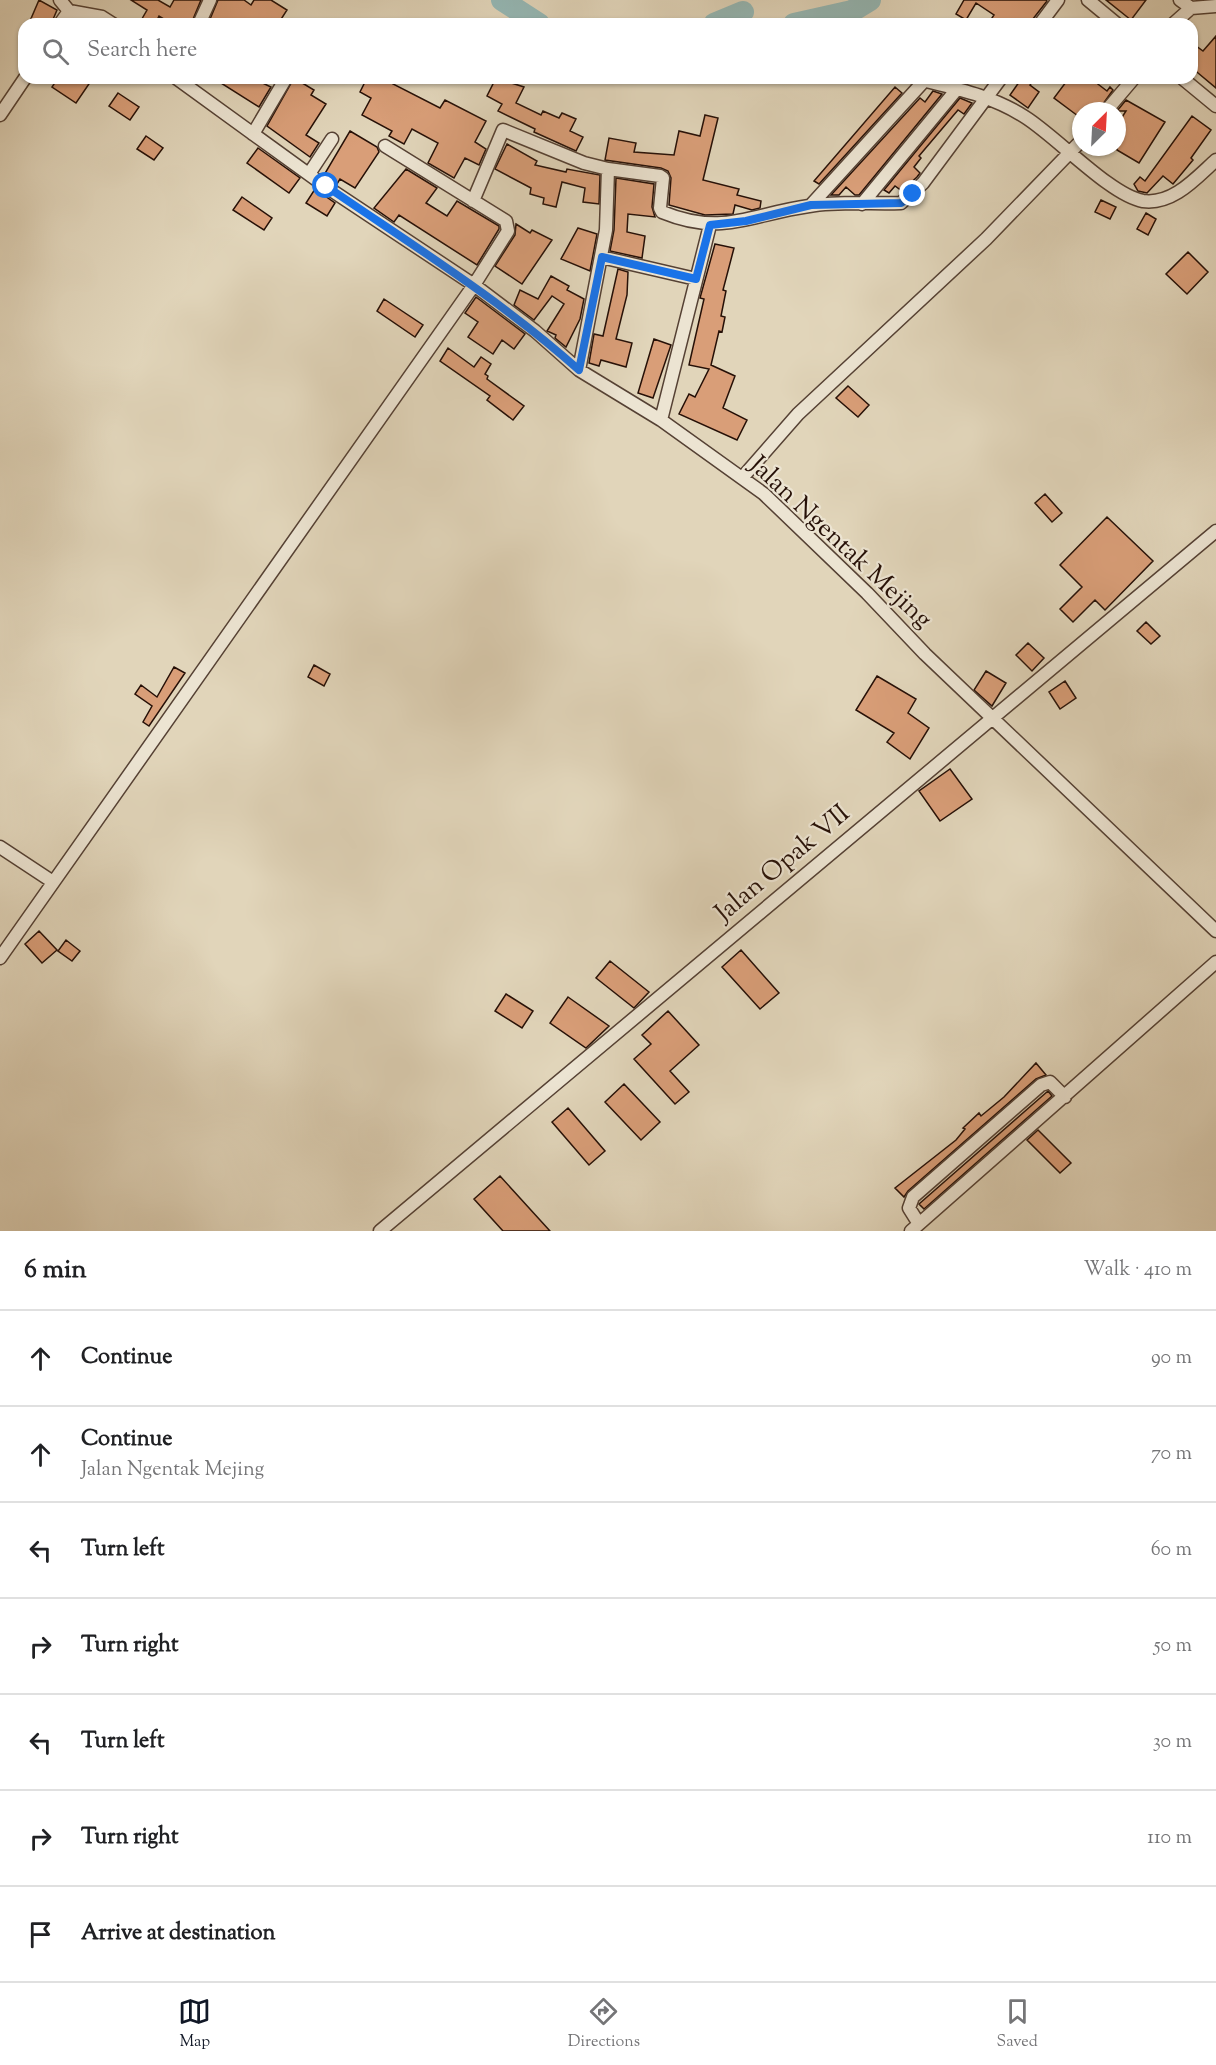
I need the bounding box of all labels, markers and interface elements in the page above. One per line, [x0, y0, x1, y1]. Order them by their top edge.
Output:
search box [18, 18, 1198, 84]
icon: search [39, 35, 72, 68]
text: Search here [87, 35, 197, 67]
north arrow [1072, 102, 1126, 156]
route start [312, 172, 338, 198]
route end [899, 180, 925, 206]
street label: Jalan Ngentak Mejing [739, 447, 940, 638]
street label: Jalan Opak VII [706, 796, 859, 933]
text: 6 min [24, 1252, 87, 1289]
text: Walk · 410 m [1083, 1256, 1192, 1285]
icon: ahead [24, 1342, 57, 1375]
text: Continue [81, 1342, 172, 1374]
text: 90 m [1151, 1344, 1192, 1373]
text: Continue [81, 1424, 172, 1456]
icon: ahead [24, 1438, 57, 1471]
text: 70 m [1151, 1440, 1192, 1469]
text: Jalan Ngentak Mejing [81, 1456, 264, 1485]
icon: left [24, 1534, 57, 1567]
text: Turn left [81, 1534, 164, 1566]
text: 60 m [1151, 1536, 1192, 1565]
icon: right [24, 1630, 57, 1663]
text: Turn right [81, 1630, 178, 1662]
text: 50 m [1154, 1632, 1192, 1661]
icon: left [24, 1726, 57, 1759]
text: Turn left [81, 1726, 164, 1758]
text: 30 m [1153, 1728, 1192, 1757]
icon: right [24, 1822, 57, 1855]
text: Turn right [81, 1822, 178, 1854]
text: 110 m [1147, 1824, 1192, 1853]
icon: arrive [24, 1918, 57, 1951]
text: Arrive at destination [81, 1918, 276, 1950]
tab: Map [178, 1995, 211, 2054]
tab: Directions [568, 1995, 640, 2054]
tab: Saved [997, 1995, 1038, 2054]

